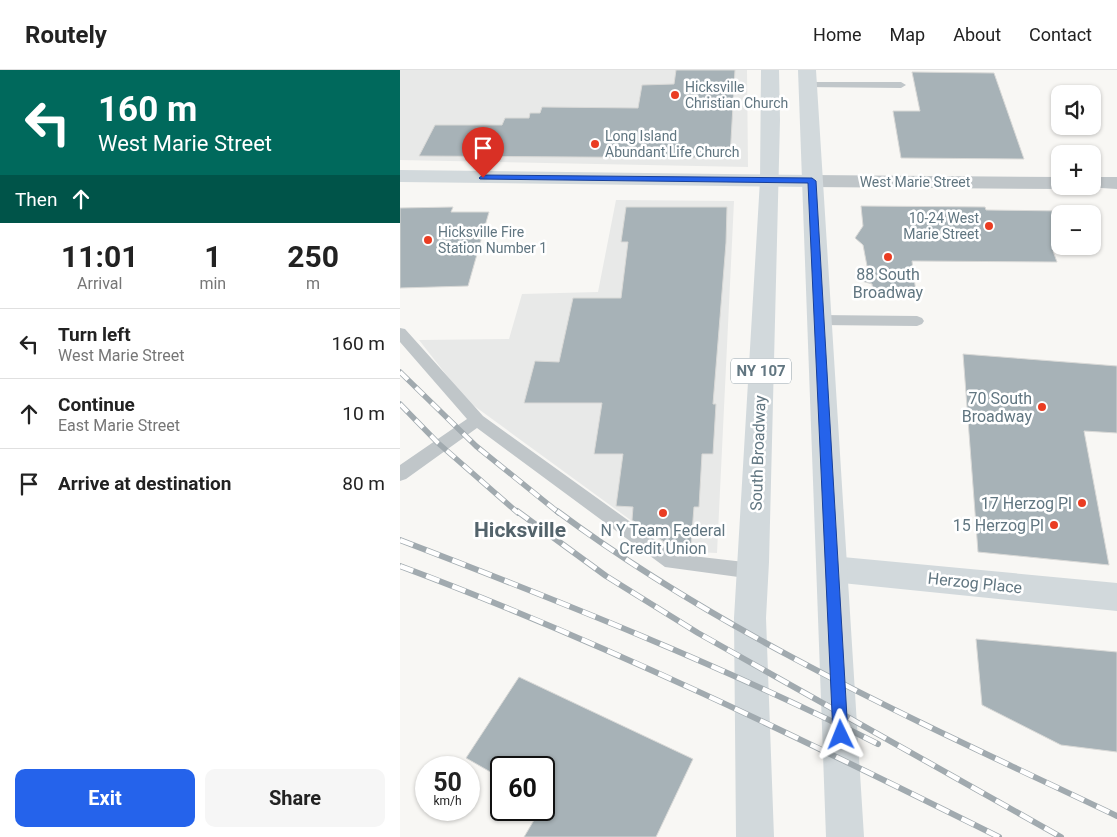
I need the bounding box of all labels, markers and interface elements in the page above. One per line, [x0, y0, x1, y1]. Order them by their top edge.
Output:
text: Routely [25, 21, 107, 49]
text: Home [813, 24, 862, 45]
text: Map [890, 24, 925, 45]
text: About [953, 24, 1001, 45]
text: Contact [1029, 24, 1092, 45]
place label: Hicksville Christian Church [685, 79, 788, 111]
map controls [1051, 85, 1101, 255]
button: sound [1051, 85, 1101, 135]
text: 160 m [98, 89, 197, 130]
marker: Hicksville Christian Church [669, 89, 681, 101]
icon: left [15, 90, 80, 155]
pin [462, 127, 504, 178]
place label: Long Island Abundant Life Church [605, 128, 739, 160]
text: West Marie Street [98, 131, 272, 156]
icon: arrive [469, 134, 497, 162]
marker: Long Island Abundant Life Church [589, 138, 601, 150]
button: + [1051, 145, 1101, 195]
street label: West Marie Street [860, 174, 971, 190]
icon: ahead [67, 185, 95, 213]
text: Then [15, 188, 57, 211]
button: − [1051, 205, 1101, 255]
place label: 10-24 West Marie Street [903, 210, 979, 242]
marker: 10-24 West Marie Street [983, 220, 995, 232]
place label: Hicksville Fire Station Number 1 [438, 224, 547, 256]
marker: Hicksville Fire Station Number 1 [422, 234, 434, 246]
text: 11:01 [61, 239, 138, 274]
text: 1 [204, 239, 221, 274]
text: 250 [287, 239, 339, 274]
marker: 88 South Broadway [882, 251, 894, 263]
place label: 88 South Broadway [853, 265, 924, 302]
text: Arrival [77, 274, 122, 293]
text: min [199, 274, 226, 293]
text: m [306, 274, 320, 293]
text: Turn left [58, 323, 131, 346]
icon: left [15, 330, 43, 358]
text: 160 m [332, 332, 385, 355]
text: West Marie Street [58, 346, 185, 365]
road number: NY 107 [731, 358, 791, 384]
place label: 70 South Broadway [962, 389, 1032, 426]
text: Continue [58, 393, 135, 416]
street label: South Broadway [746, 394, 770, 511]
icon: ahead [15, 400, 43, 428]
marker: 70 South Broadway [1036, 401, 1048, 413]
text: 10 m [342, 402, 385, 425]
text: East Marie Street [58, 416, 180, 435]
icon: arrive [15, 470, 43, 498]
text: Arrive at destination [58, 472, 231, 495]
text: 80 m [342, 472, 385, 495]
place label: 17 Herzog Pl [981, 494, 1072, 513]
marker: 17 Herzog Pl [1076, 497, 1088, 509]
marker: N Y Team Federal Credit Union [657, 507, 669, 519]
place label: 15 Herzog Pl [953, 516, 1044, 535]
district label: Hicksville [474, 518, 566, 542]
marker: 15 Herzog Pl [1048, 519, 1060, 531]
place label: N Y Team Federal Credit Union [601, 521, 725, 558]
street label: Herzog Place [927, 569, 1023, 597]
position arrow [814, 708, 866, 760]
speed limit sign: 60 [490, 756, 555, 821]
text: 50 [433, 768, 462, 797]
button: Exit [15, 769, 195, 827]
button: Share [205, 769, 385, 827]
text: km/h [433, 794, 462, 808]

